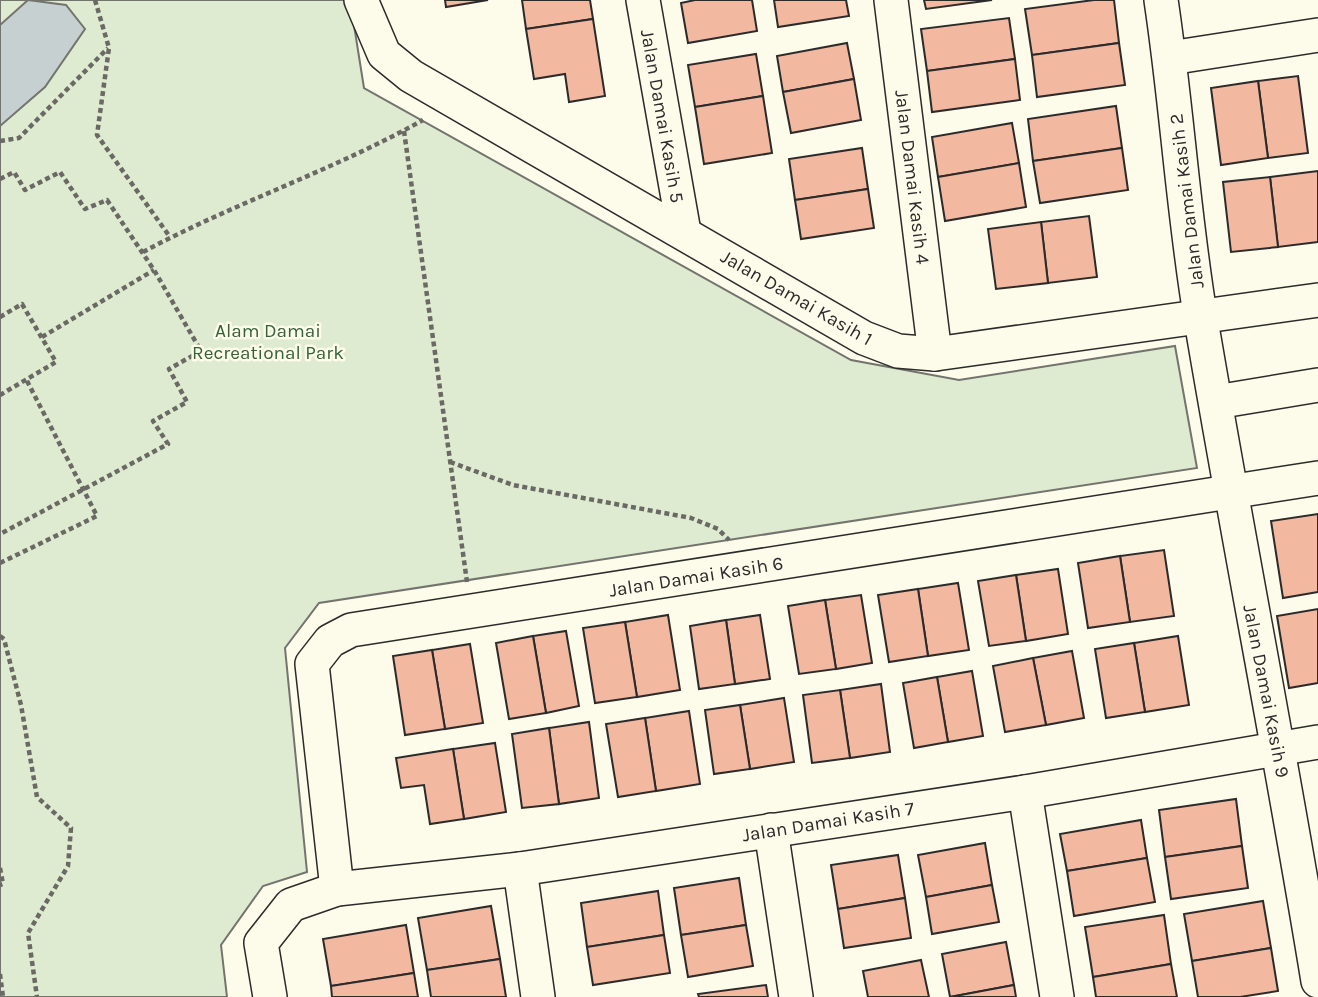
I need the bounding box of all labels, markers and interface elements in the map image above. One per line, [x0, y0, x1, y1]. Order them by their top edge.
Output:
street label: Jalan Damai Kasih 5 [636, 28, 688, 205]
street label: Jalan Damai Kasih 4 [890, 89, 934, 266]
street label: Jalan Damai Kasih 2 [1165, 112, 1209, 290]
street label: Jalan Damai Kasih 1 [717, 246, 876, 350]
park label: Alam Damai Recreational Park [192, 320, 344, 364]
street label: Jalan Damai Kasih 6 [608, 552, 785, 602]
street label: Jalan Damai Kasih 9 [1238, 603, 1294, 780]
street label: Jalan Damai Kasih 7 [741, 798, 916, 846]

